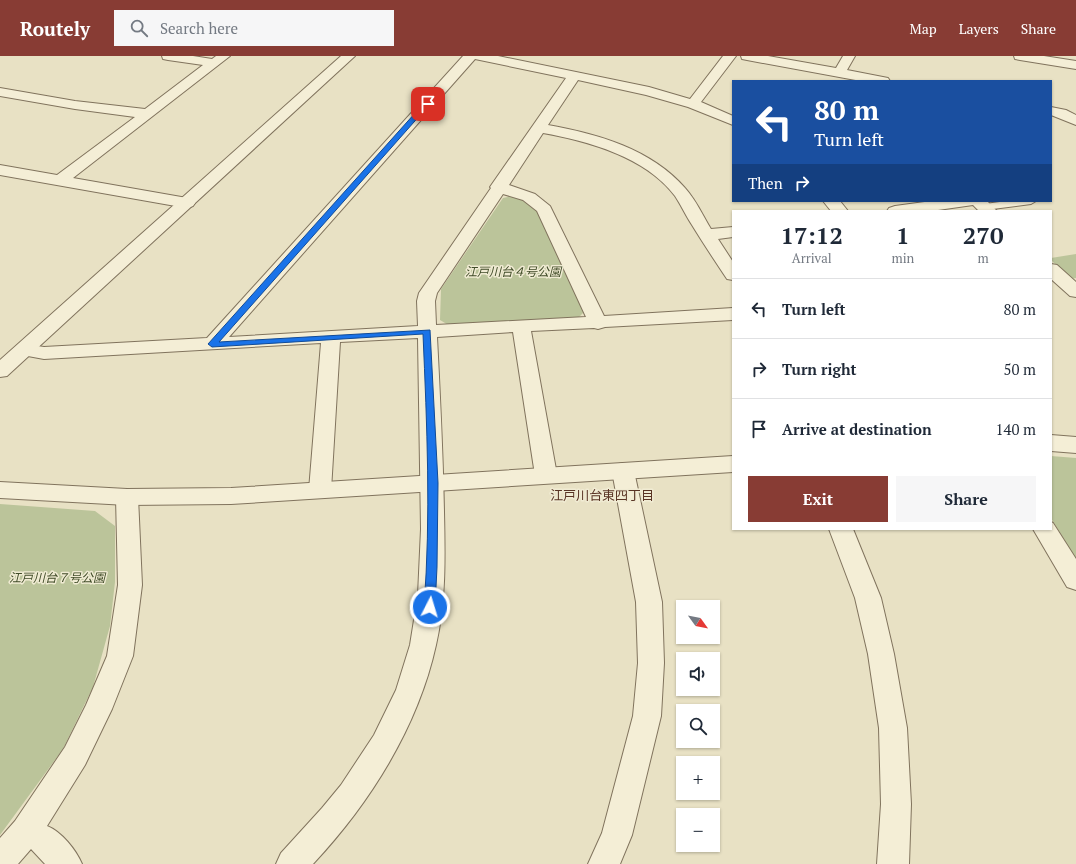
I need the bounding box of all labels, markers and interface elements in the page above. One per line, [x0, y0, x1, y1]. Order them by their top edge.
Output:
search box [114, 10, 394, 46]
text: Routely [20, 16, 90, 41]
icon: search [128, 17, 150, 39]
text: Search here [160, 18, 238, 38]
text: Map [910, 19, 937, 38]
text: Layers [959, 19, 999, 38]
text: Share [1021, 19, 1056, 38]
pin [411, 87, 445, 121]
text: 80 m [814, 91, 879, 128]
icon: arrive [417, 93, 439, 115]
icon: left [748, 96, 800, 148]
text: Turn left [814, 127, 884, 151]
icon: right [791, 172, 813, 194]
text: Then [748, 173, 783, 193]
text: 17:12 [780, 219, 843, 251]
text: 1 [896, 219, 910, 251]
text: 270 [963, 219, 1003, 251]
text: Arrival [792, 249, 832, 267]
text: min [891, 249, 914, 267]
text: m [978, 249, 989, 267]
park label: 江戸川台４号公園 [465, 264, 563, 279]
icon: left [748, 298, 770, 320]
text: Turn left [782, 299, 846, 319]
text: 80 m [1003, 299, 1036, 319]
icon: right [748, 358, 770, 380]
text: Turn right [782, 359, 857, 379]
text: 50 m [1003, 359, 1036, 379]
icon: arrive [748, 418, 770, 440]
text: Arrive at destination [782, 419, 932, 439]
text: 140 m [995, 419, 1036, 439]
button: Exit [748, 476, 888, 522]
button: Share [896, 476, 1036, 522]
district label: 江戸川台東四丁目 [550, 486, 654, 504]
park label: 江戸川台７号公園 [9, 570, 107, 585]
position arrow [409, 586, 451, 628]
north arrow [676, 600, 720, 644]
map controls [676, 600, 720, 852]
button: sound [676, 652, 720, 696]
button: search [676, 704, 720, 748]
button: + [676, 756, 720, 800]
button: − [676, 808, 720, 852]

